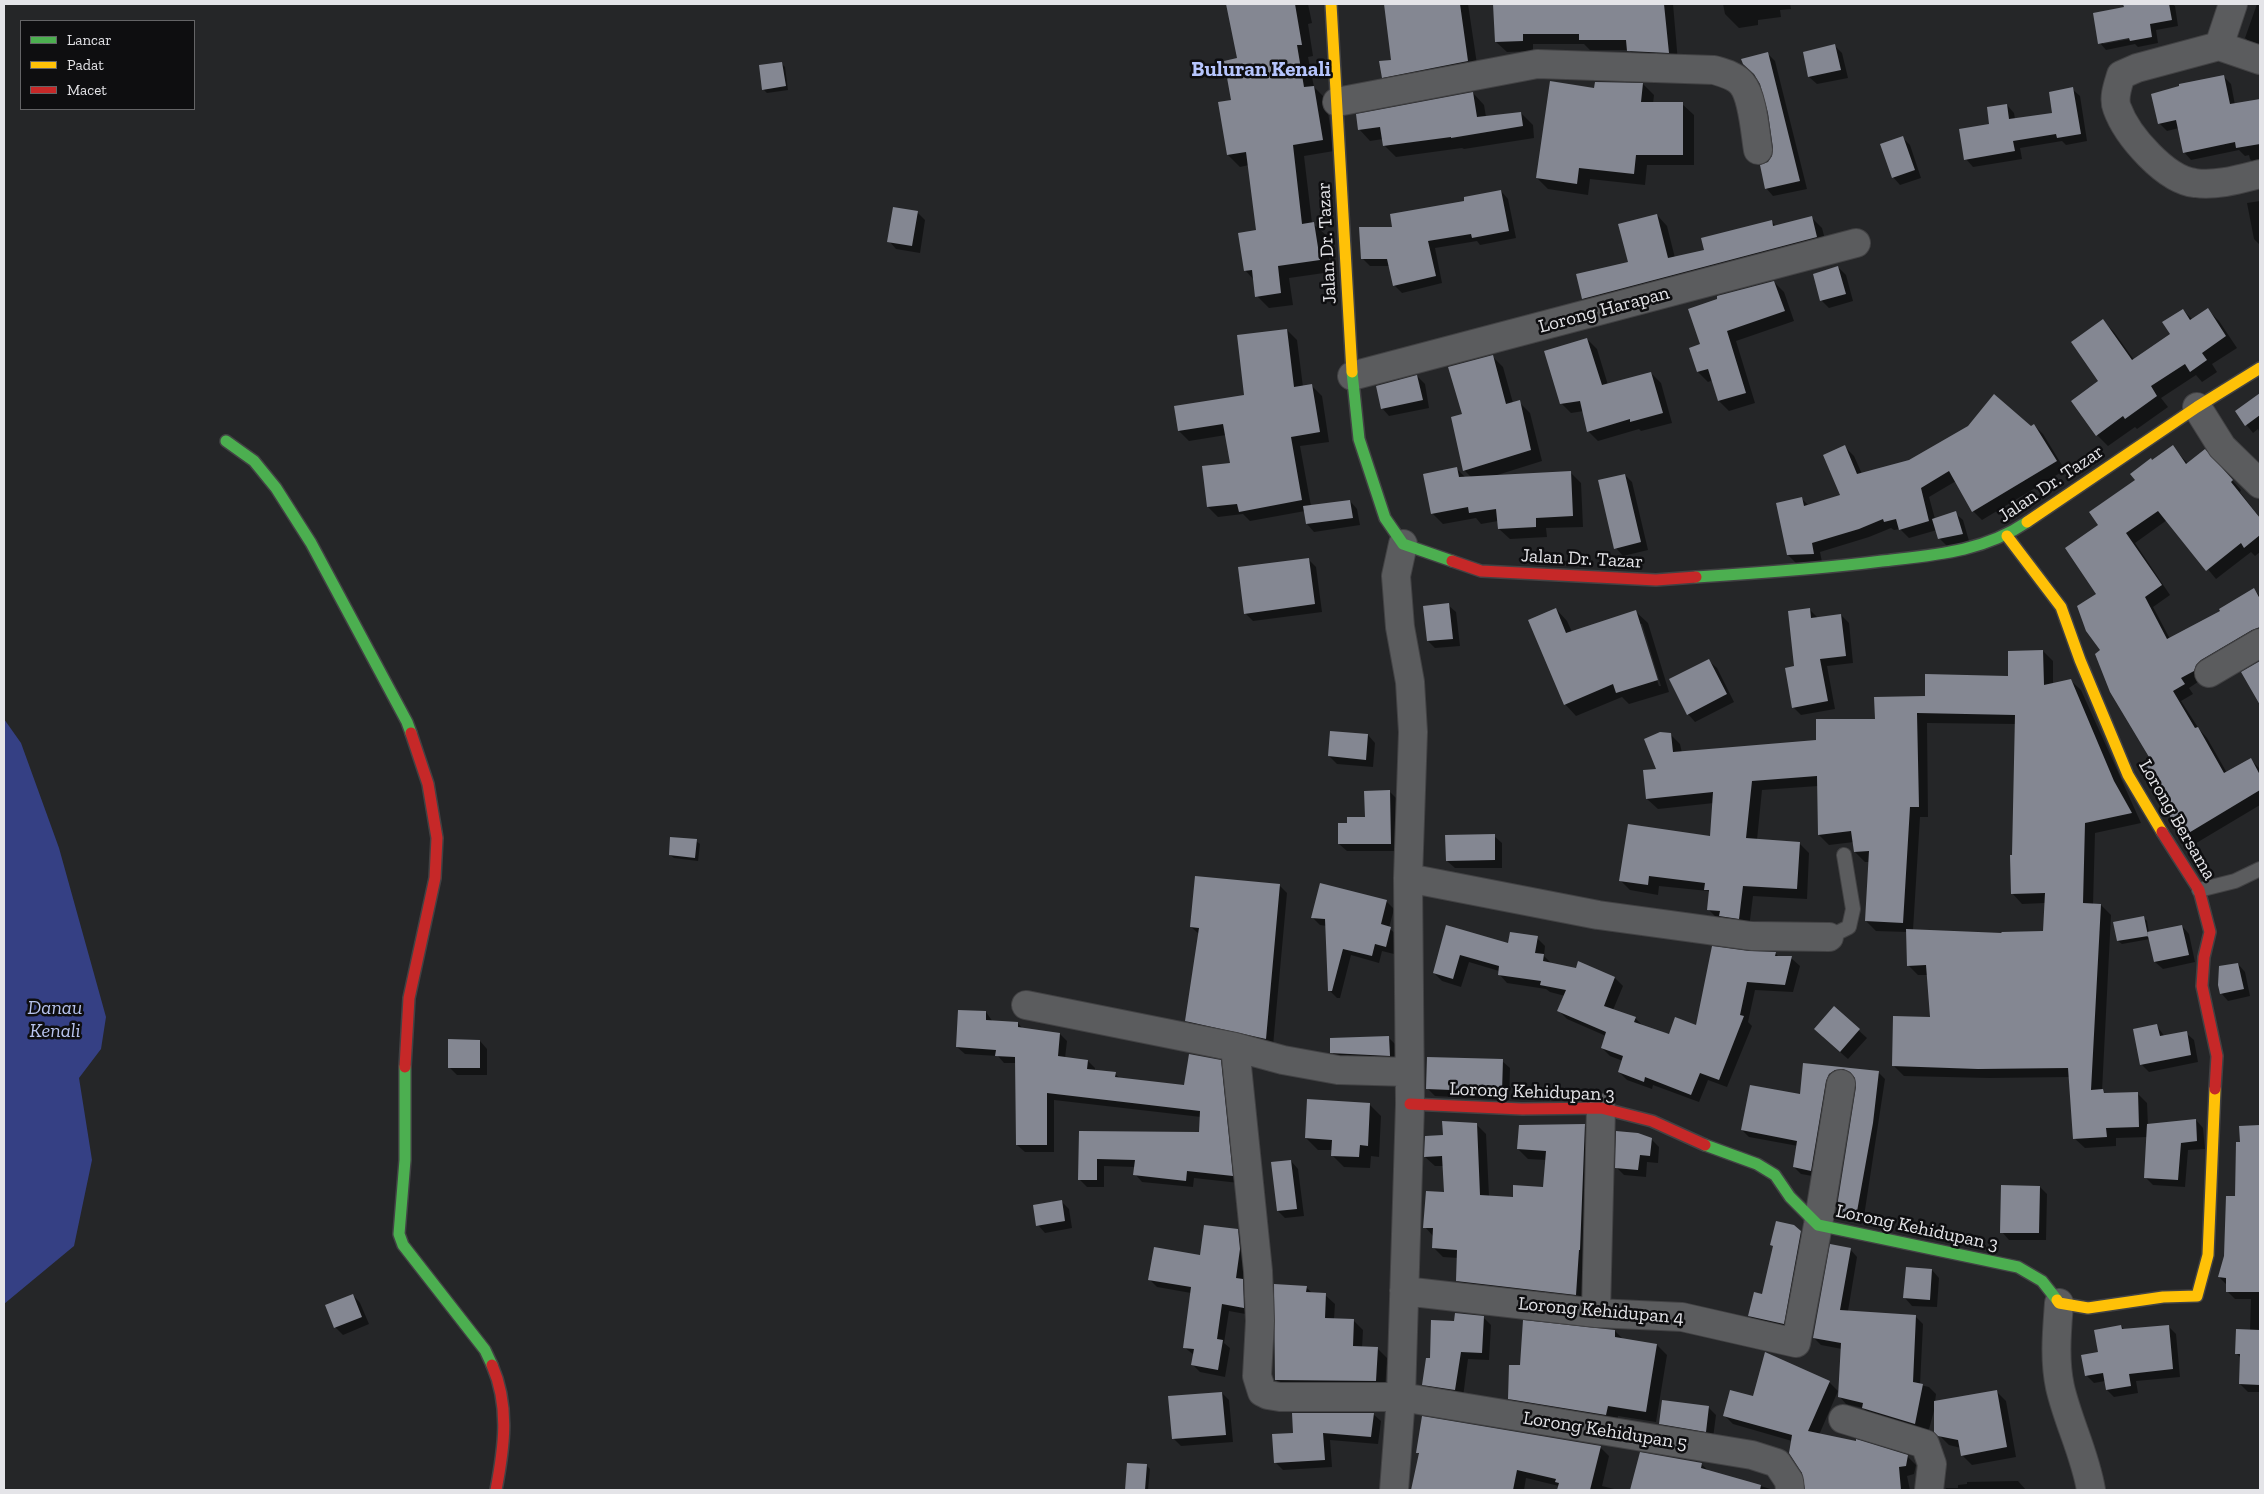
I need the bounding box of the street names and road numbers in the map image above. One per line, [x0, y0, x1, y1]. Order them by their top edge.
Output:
street label: Jalan Dr. Tazar [1312, 181, 1342, 305]
street label: Lorong Harapan [1536, 282, 1672, 338]
street label: Jalan Dr. Tazar [1994, 440, 2108, 528]
street label: Jalan Dr. Tazar [1520, 544, 1644, 574]
street label: Lorong Bersama [2133, 756, 2221, 884]
street label: Lorong Kehidupan 3 [1449, 1078, 1615, 1106]
street label: Lorong Kehidupan 3 [1834, 1200, 2000, 1256]
street label: Lorong Kehidupan 4 [1517, 1292, 1685, 1330]
street label: Lorong Kehidupan 5 [1521, 1407, 1689, 1455]

